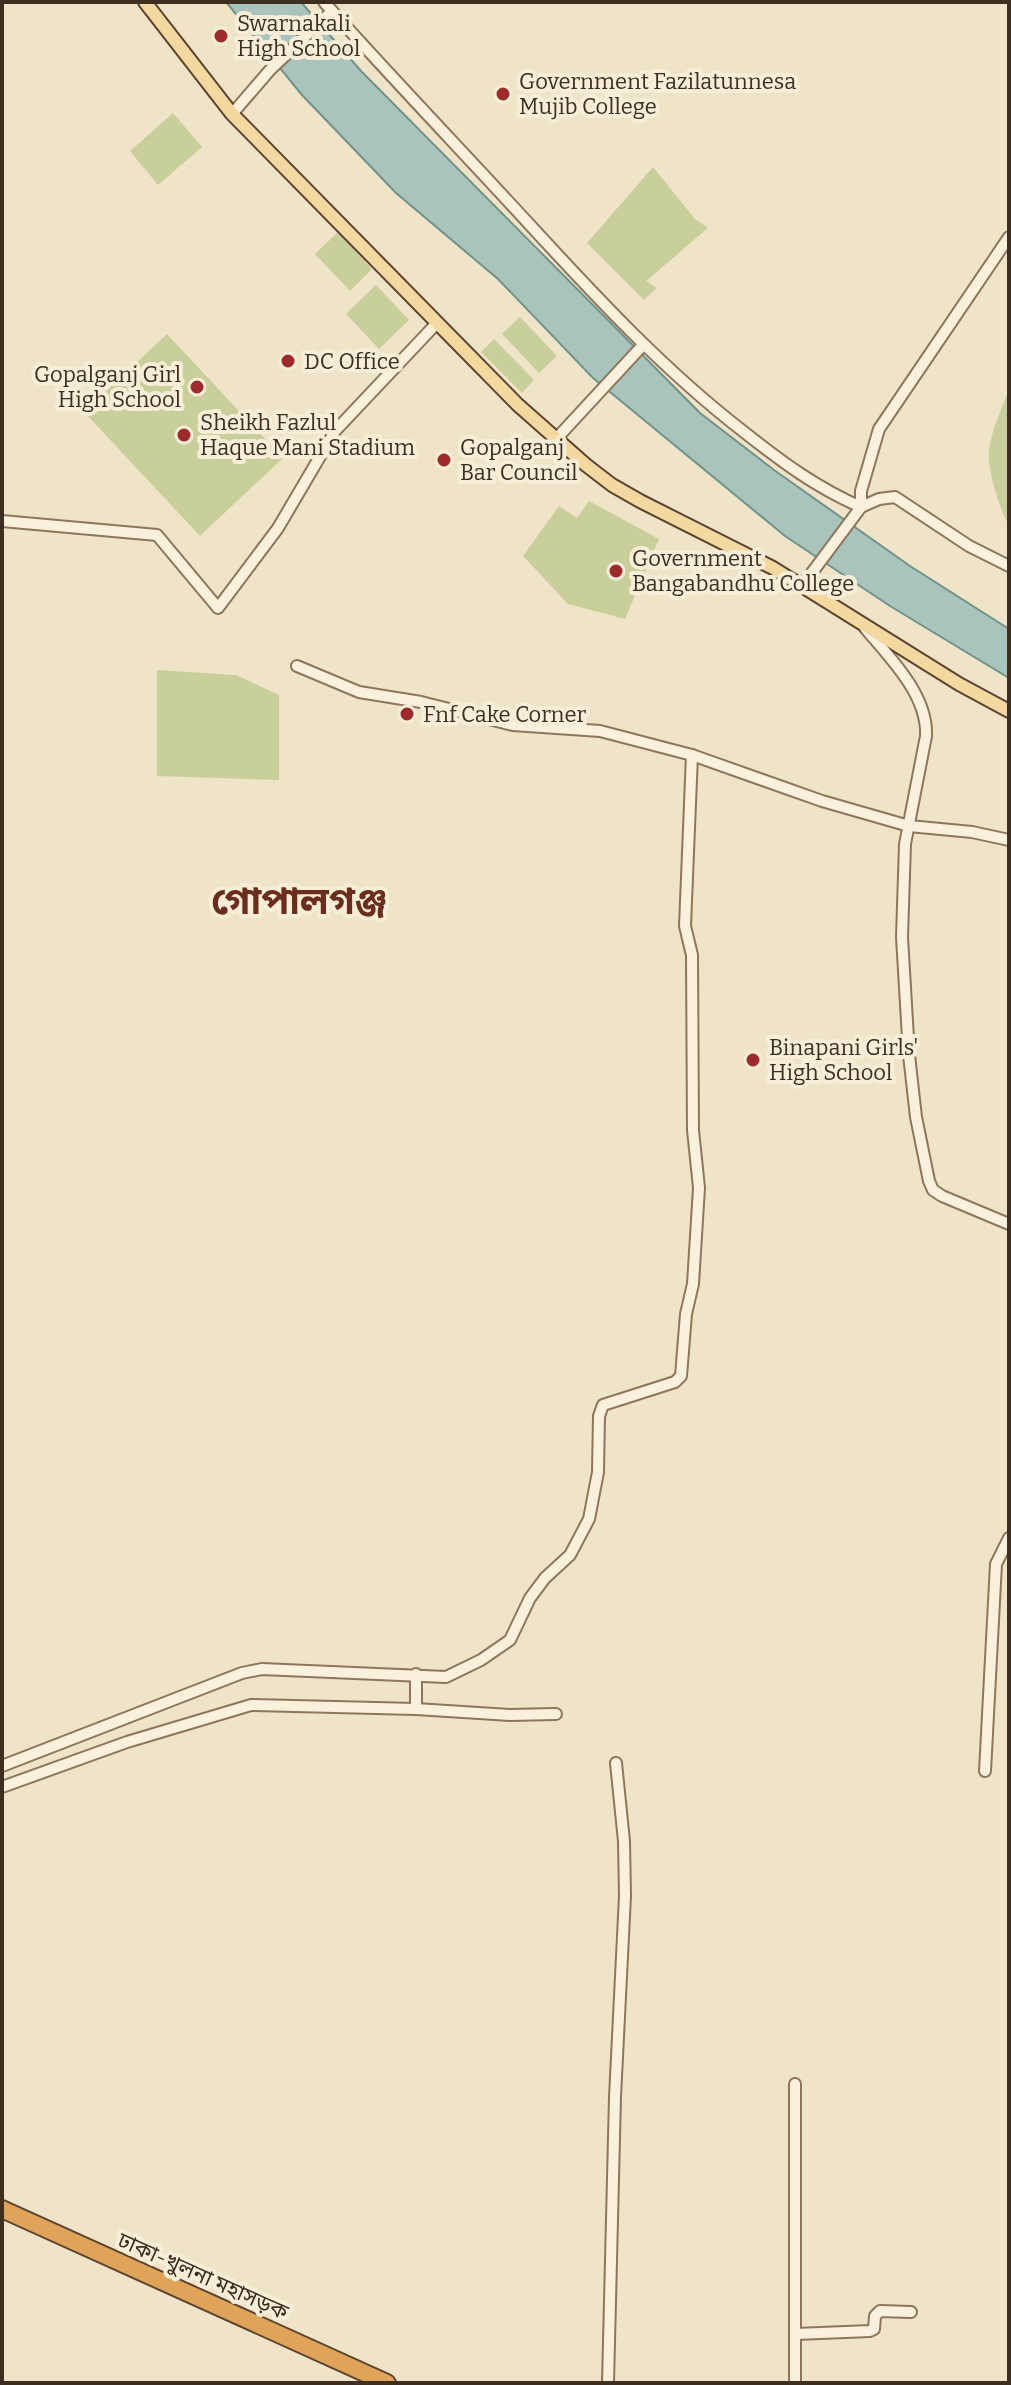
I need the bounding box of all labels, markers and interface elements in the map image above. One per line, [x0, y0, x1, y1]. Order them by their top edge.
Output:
place label: Swarnakali High School [237, 10, 360, 62]
marker: Swarnakali High School [212, 27, 230, 45]
place label: Government Fazilatunnesa Mujib College [519, 68, 796, 120]
marker: Government Fazilatunnesa Mujib College [494, 85, 512, 103]
place label: DC Office [304, 348, 400, 375]
marker: DC Office [279, 352, 297, 370]
place label: Gopalganj Girl High School [34, 361, 181, 413]
marker: Gopalganj Girl High School [188, 378, 206, 396]
place label: Sheikh Fazlul Haque Mani Stadium [200, 409, 415, 461]
marker: Sheikh Fazlul Haque Mani Stadium [175, 426, 193, 444]
place label: Gopalganj Bar Council [460, 434, 578, 486]
marker: Gopalganj Bar Council [435, 451, 453, 469]
place label: Government Bangabandhu College [632, 545, 854, 597]
marker: Government Bangabandhu College [607, 562, 625, 580]
place label: Fnf Cake Corner [423, 701, 587, 728]
marker: Fnf Cake Corner [398, 705, 416, 723]
district label: গোপালগঞ্জ [211, 878, 387, 924]
place label: Binapani Girls' High School [769, 1034, 918, 1086]
marker: Binapani Girls' High School [744, 1051, 762, 1069]
street label: ঢাকা-খুলনা মহাসড়ক [113, 2226, 293, 2326]

